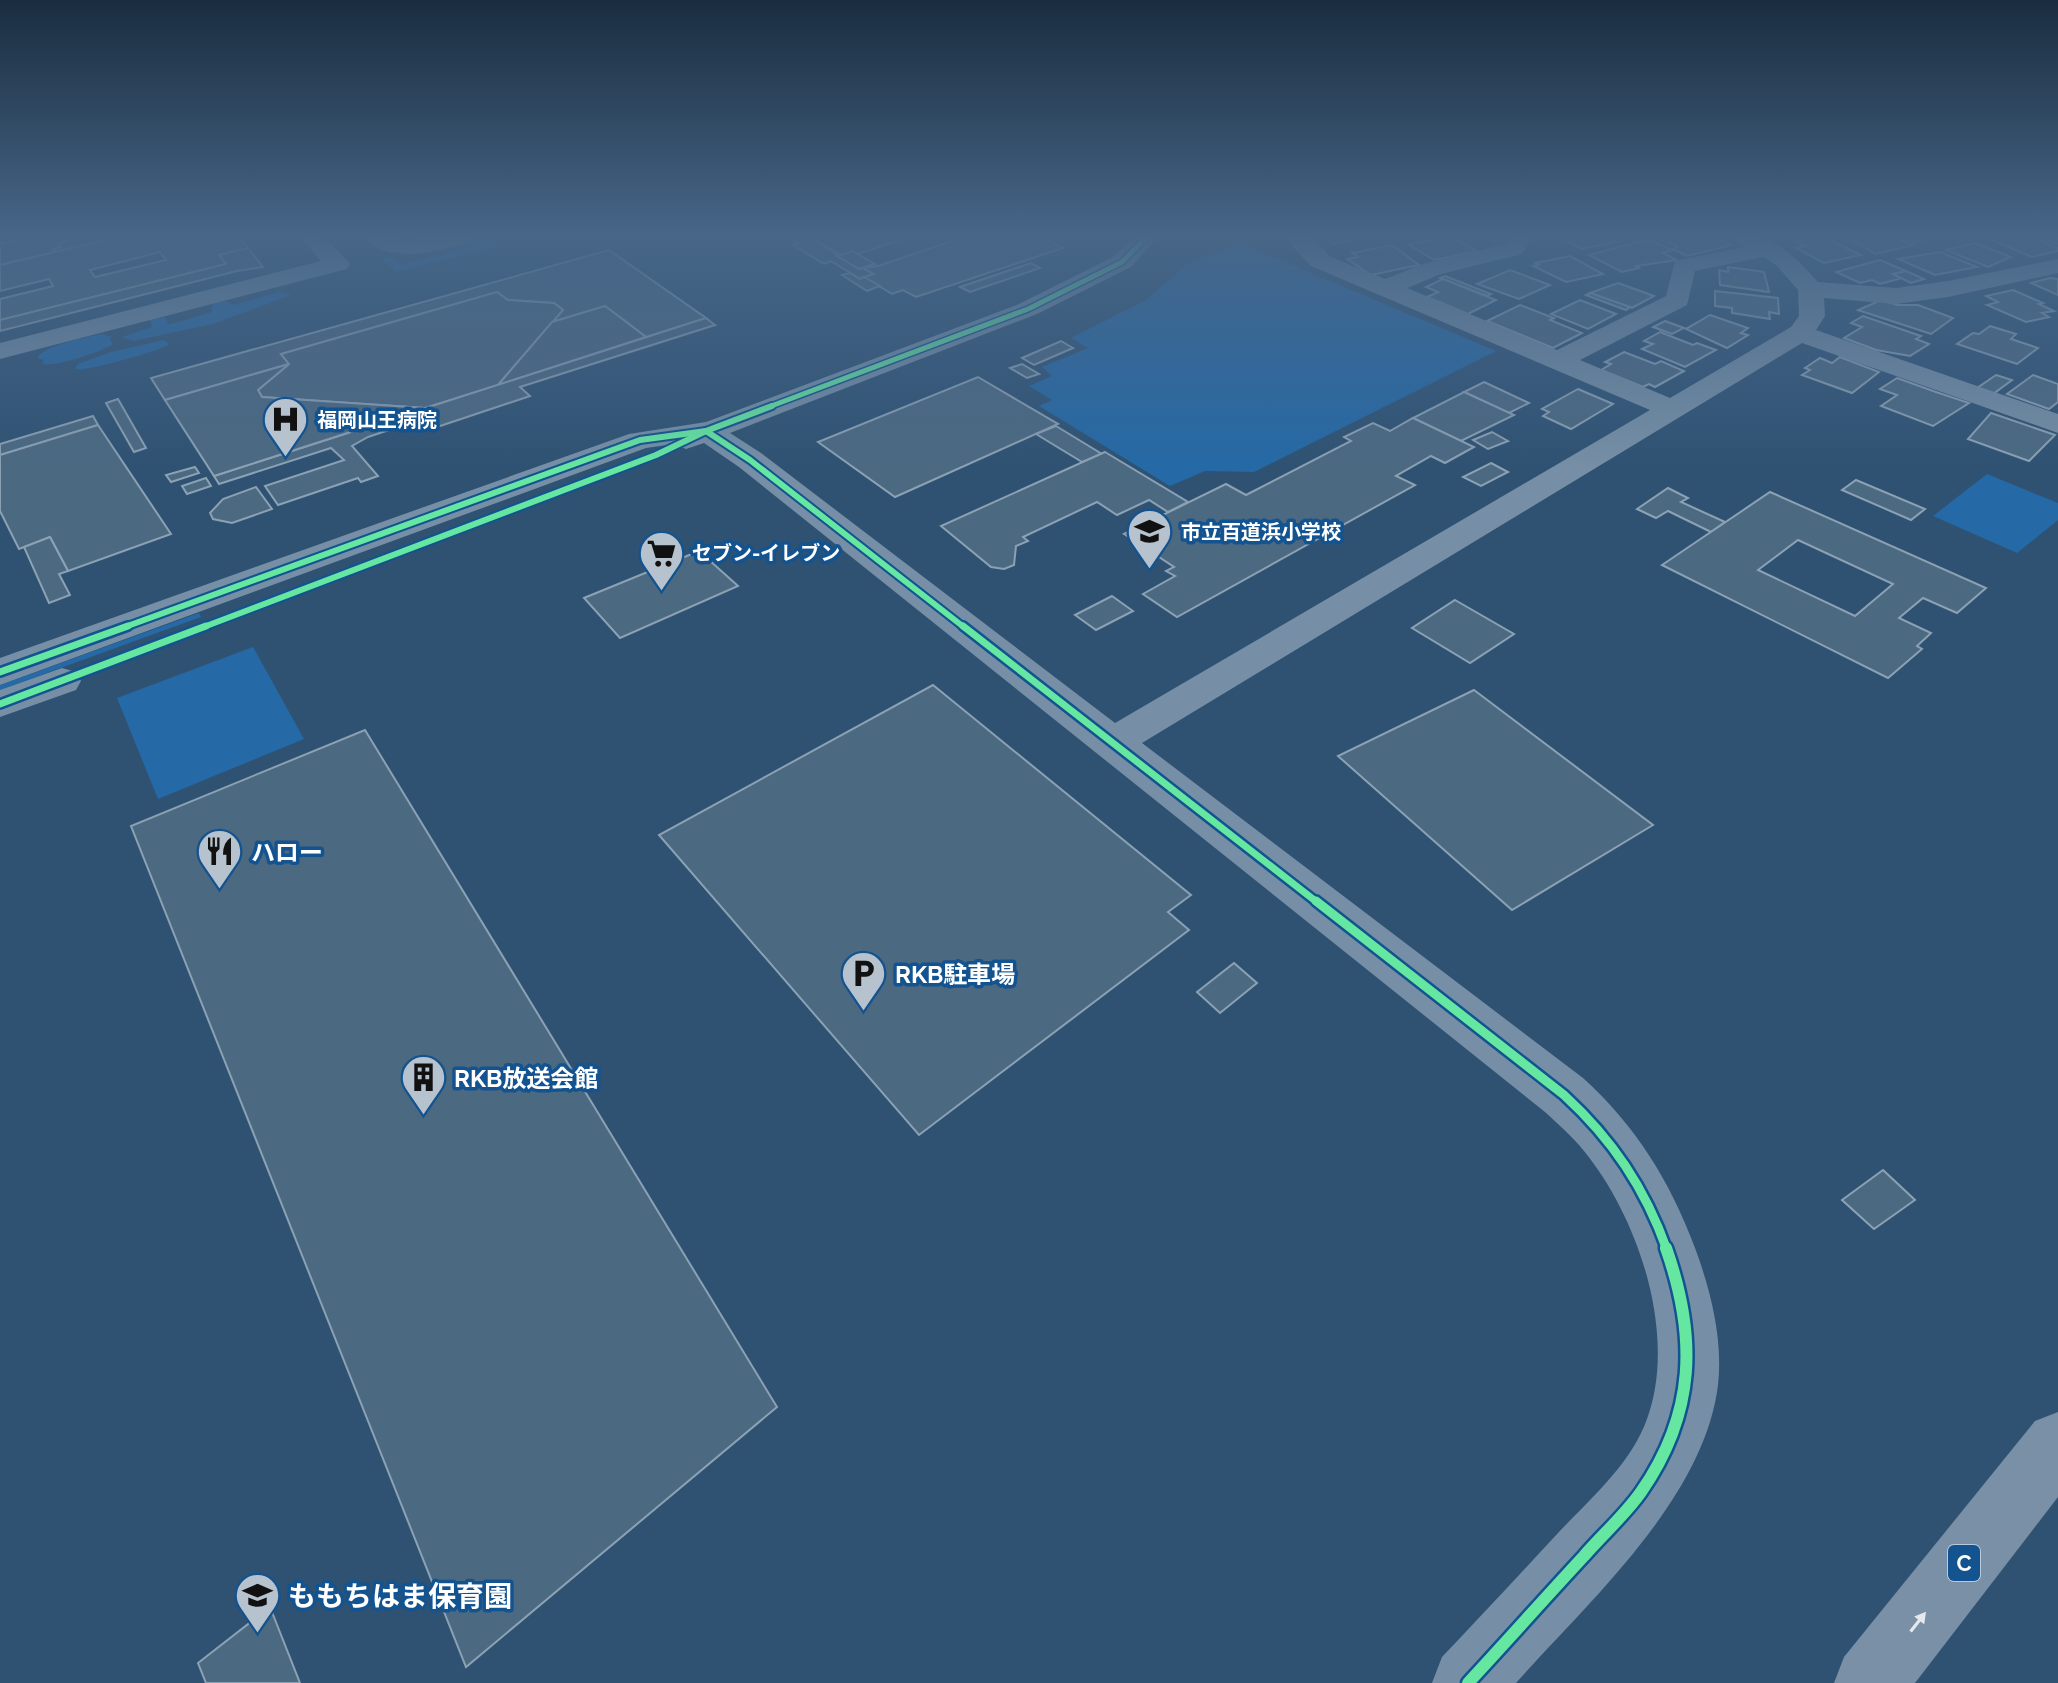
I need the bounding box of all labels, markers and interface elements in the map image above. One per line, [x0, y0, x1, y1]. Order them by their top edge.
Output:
hospital icon: 福岡山王病院 [262, 396, 310, 459]
place label: 福岡山王病院 [317, 408, 437, 432]
school or university icon: 市立百道浜小学校 [1126, 508, 1174, 571]
place label: 市立百道浜小学校 [1181, 520, 1341, 544]
supermarket icon: セブン-イレブン [637, 529, 685, 592]
place label: セブン-イレブン [692, 541, 840, 565]
restaurant icon: ハロー [196, 828, 244, 891]
place label: ハロー [251, 838, 323, 867]
parking icon: RKB駐車場 [840, 950, 888, 1013]
place label: RKB駐車場 [895, 960, 1015, 989]
building icon: RKB放送会館 [399, 1054, 447, 1117]
place label: RKB放送会館 [454, 1064, 598, 1093]
road number: C [1948, 1545, 1980, 1581]
school or university icon: ももちはま保育園 [233, 1572, 281, 1635]
place label: ももちはま保育園 [288, 1580, 512, 1613]
one-way arrow [1910, 1612, 1926, 1632]

